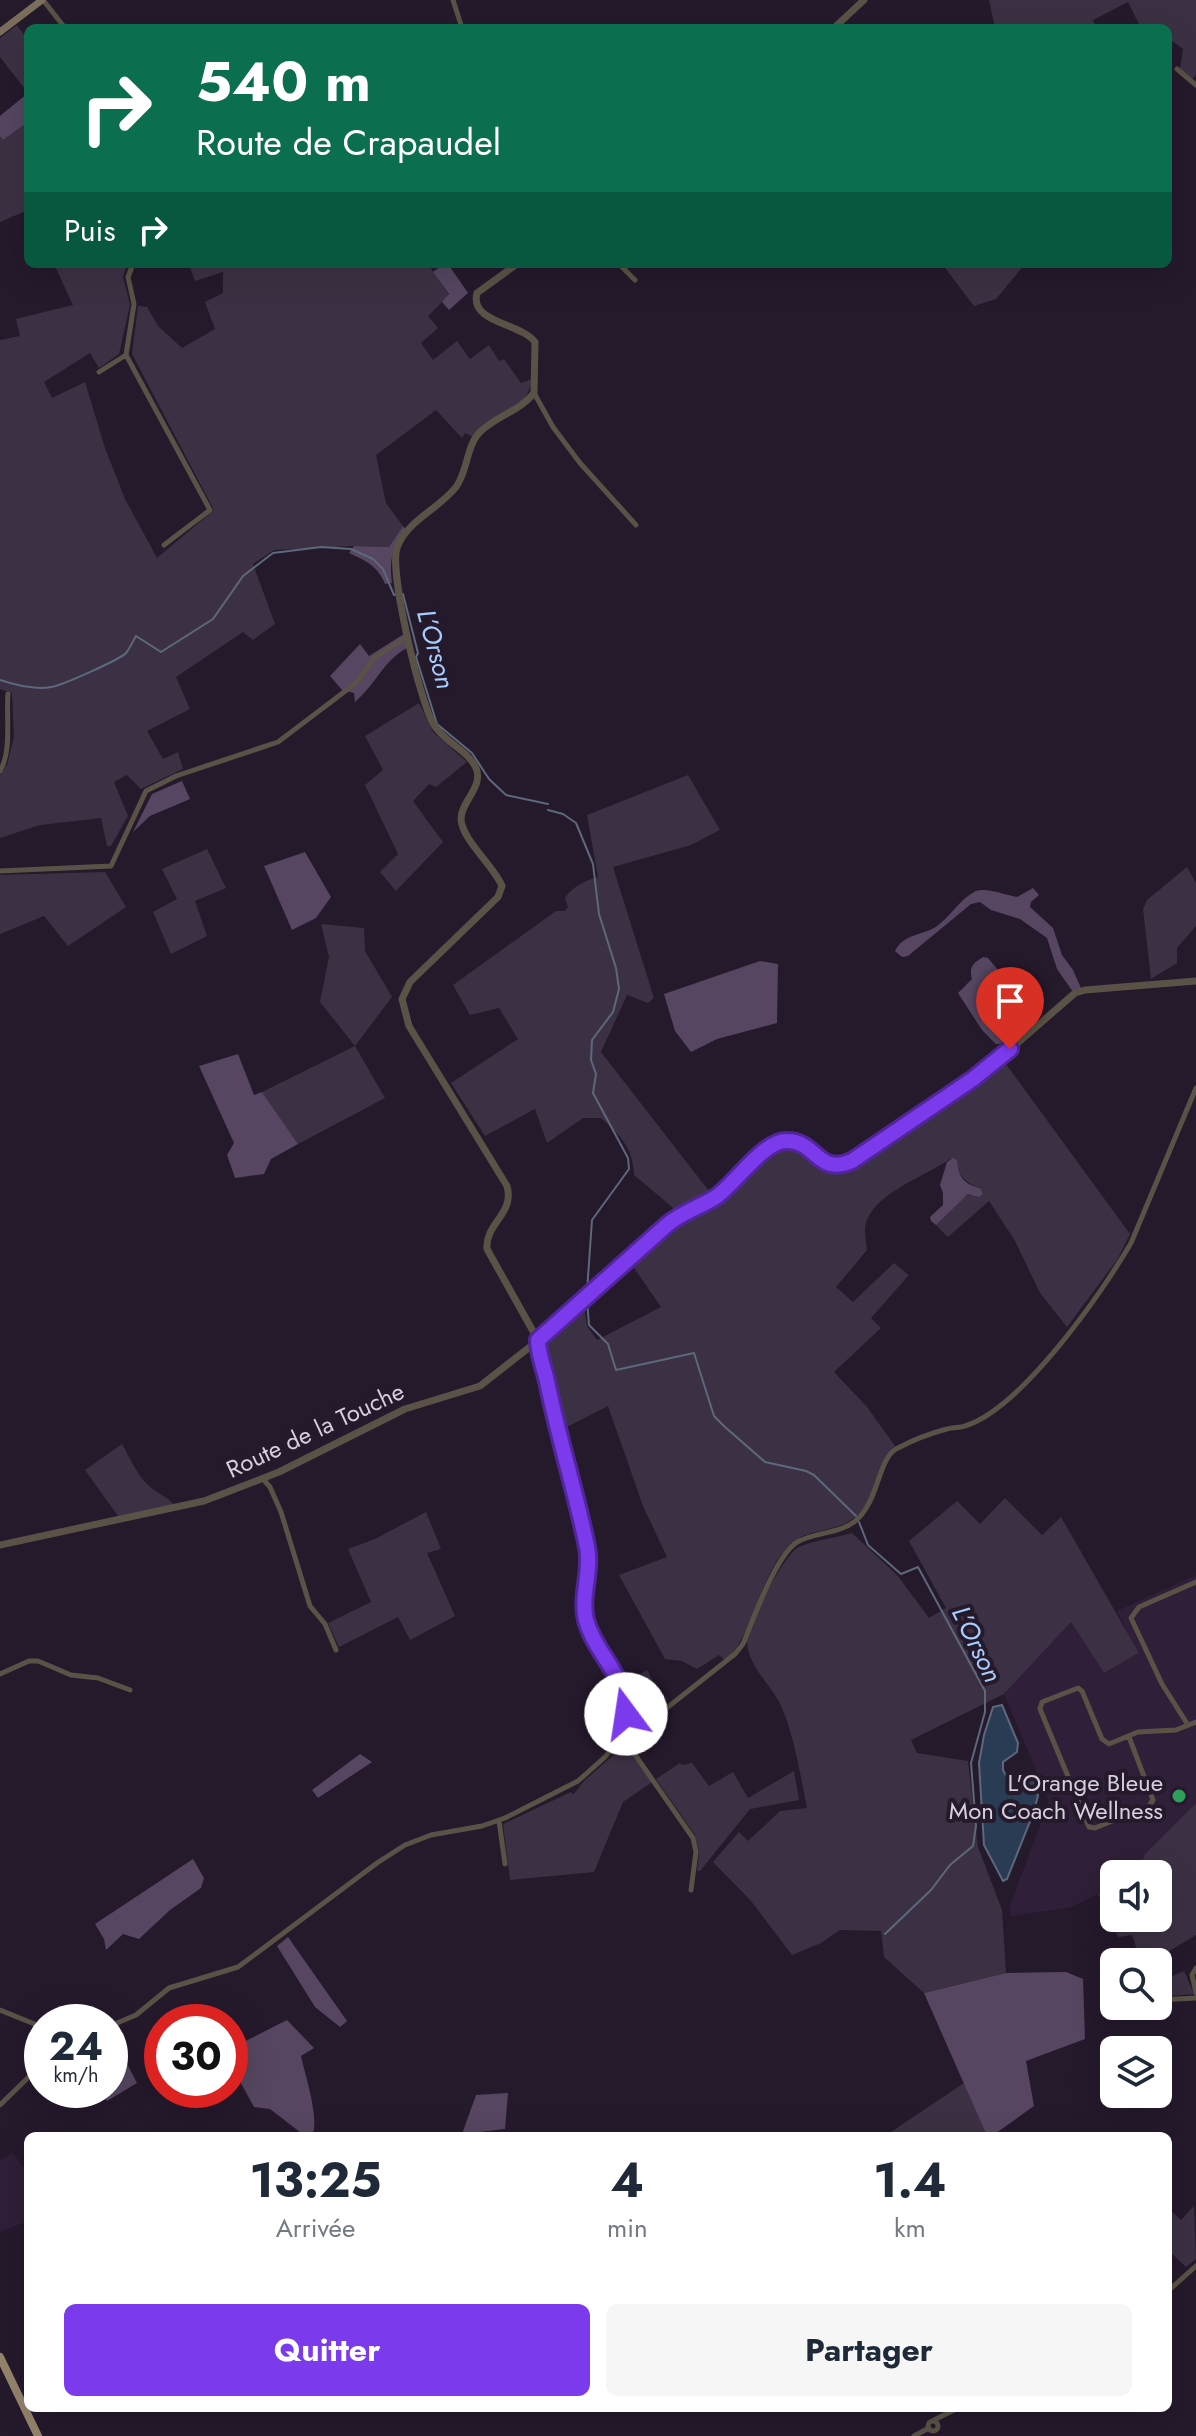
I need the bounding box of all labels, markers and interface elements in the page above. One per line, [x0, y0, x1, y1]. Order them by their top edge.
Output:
text: 540 m [196, 41, 371, 122]
icon: right [64, 56, 168, 160]
text: Route de Crapaudel [196, 116, 501, 168]
icon: right [131, 208, 175, 252]
text: Puis [64, 209, 115, 252]
water label: L’Orson [407, 605, 465, 693]
pin [976, 967, 1044, 1049]
icon: arrive [988, 979, 1032, 1023]
street label: Route de la Touche [220, 1373, 410, 1487]
water label: L’Orson [942, 1599, 1012, 1689]
position arrow [584, 1672, 668, 1756]
place label: L'Orange Bleue Mon Coach Wellness [949, 1765, 1163, 1828]
marker: L'Orange Bleue Mon Coach Wellness [1170, 1787, 1188, 1805]
map controls [1100, 1860, 1172, 2108]
button: sound [1100, 1860, 1172, 1932]
button: search [1100, 1948, 1172, 2020]
speed limit sign: 30 [144, 2004, 248, 2108]
text: 24 [49, 2017, 103, 2075]
button: layers [1100, 2036, 1172, 2108]
text: km/h [53, 2061, 99, 2090]
text: 13:25 [249, 2146, 382, 2215]
text: 4 [611, 2146, 644, 2215]
text: 1.4 [873, 2146, 947, 2215]
text: Arrivée [276, 2209, 355, 2247]
text: min [607, 2209, 648, 2247]
text: km [894, 2209, 926, 2247]
button: Quitter [64, 2304, 590, 2396]
button: Partager [606, 2304, 1132, 2396]

